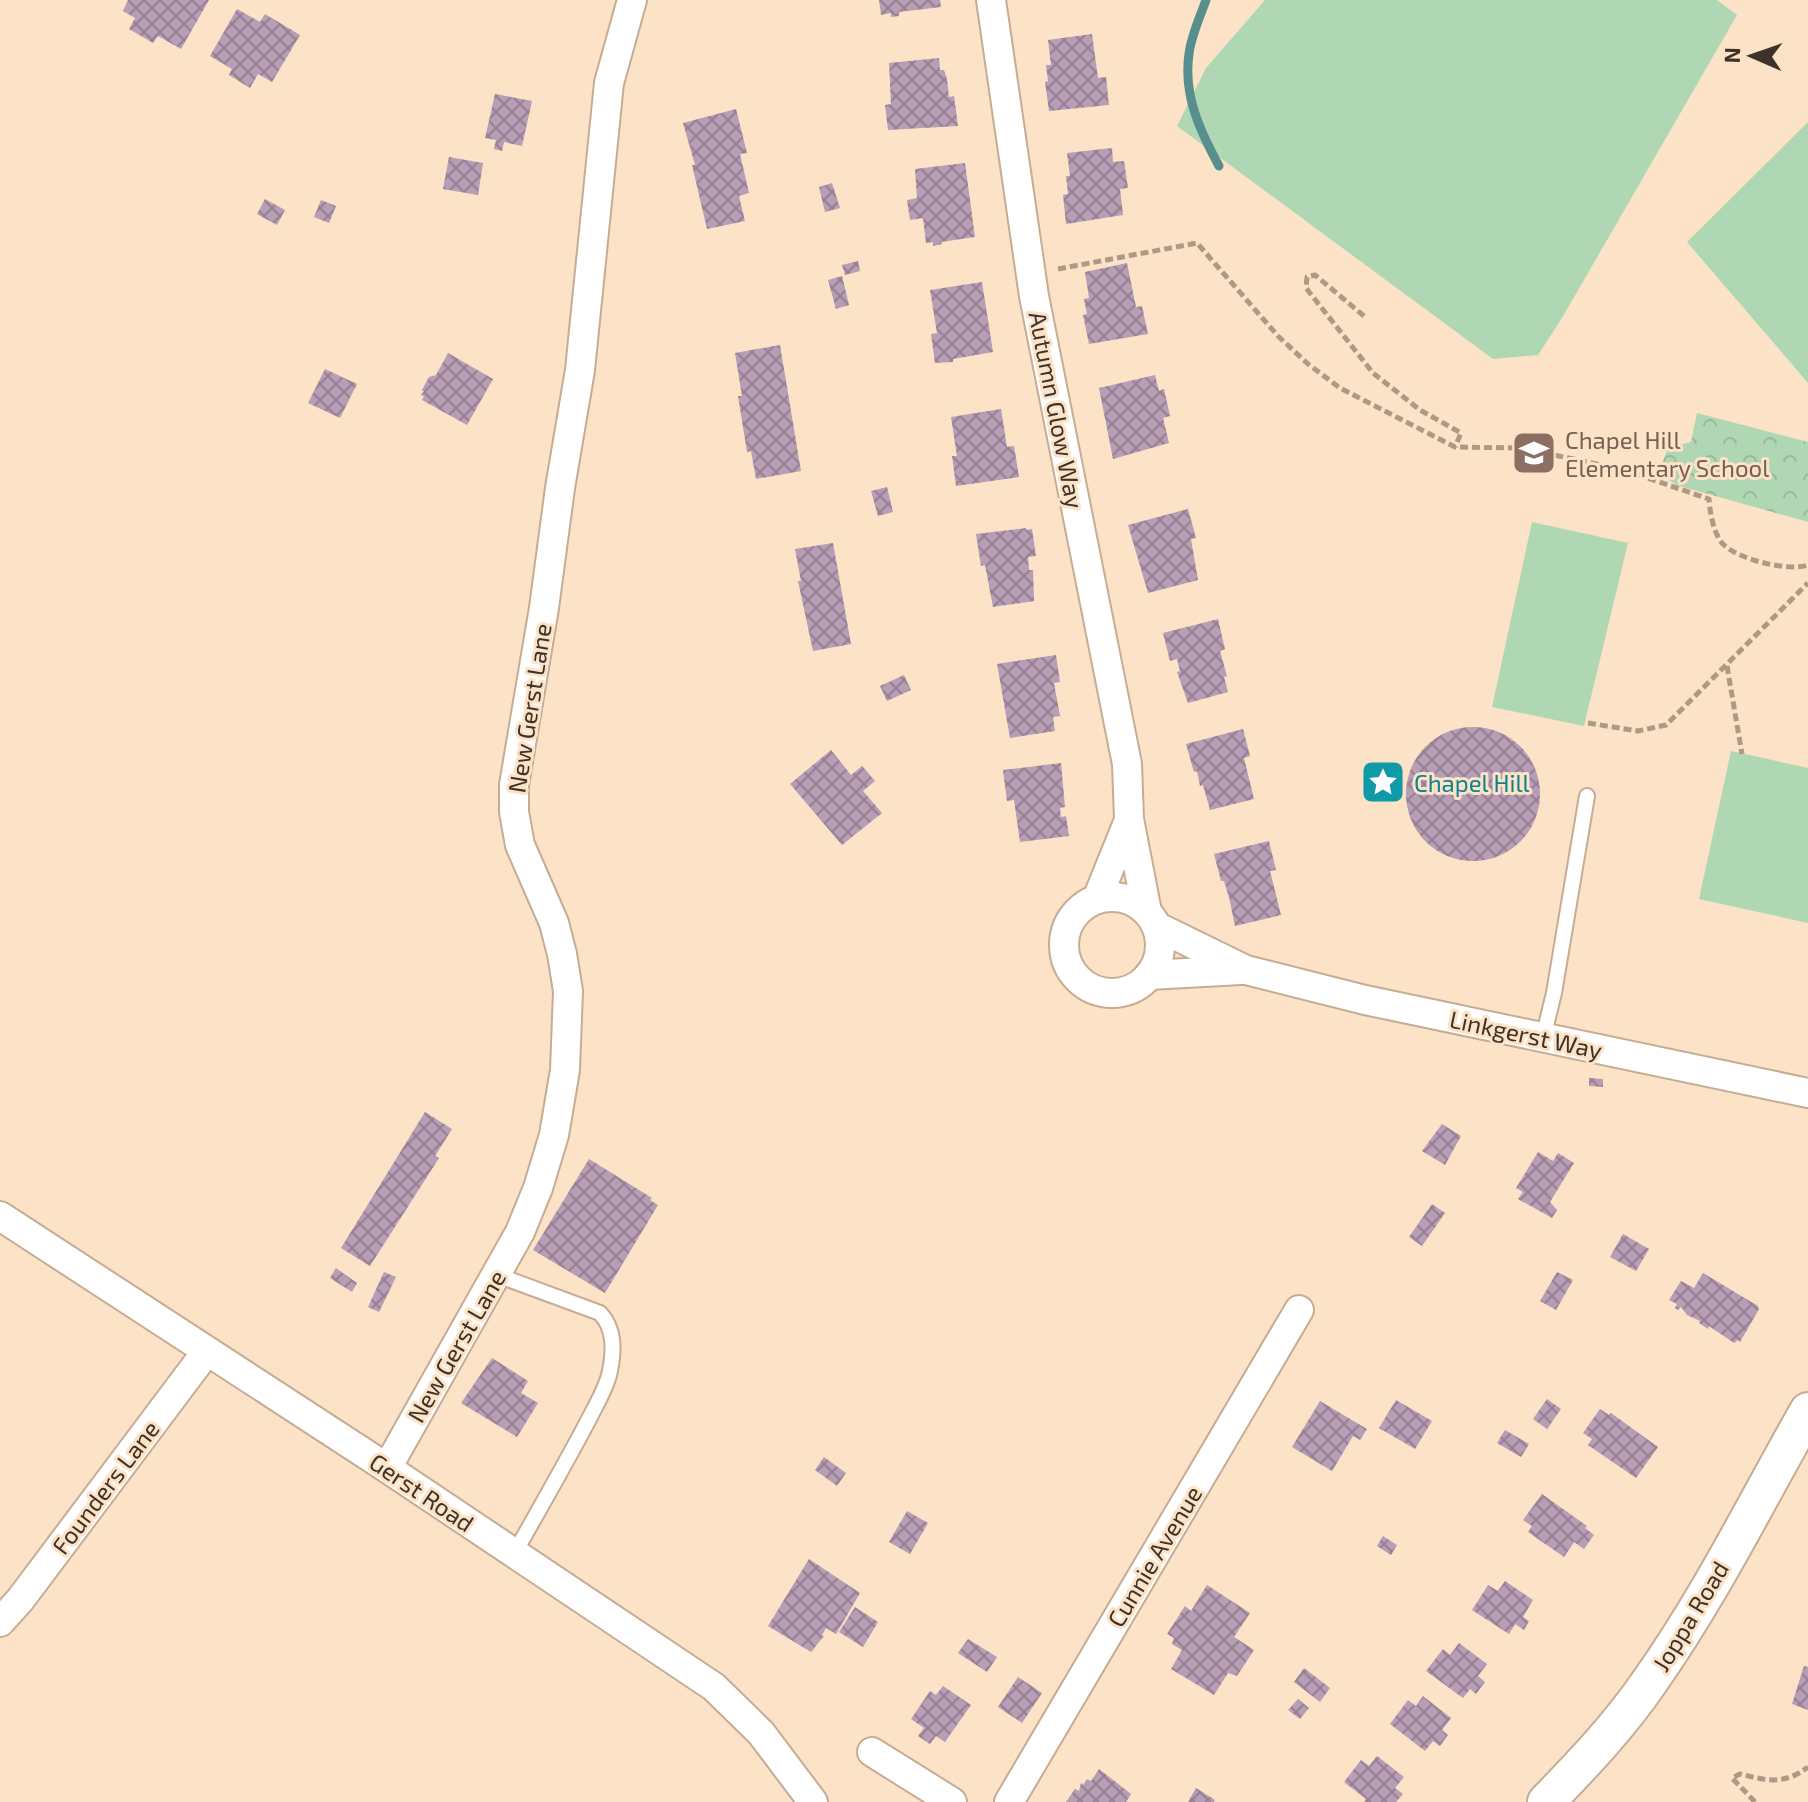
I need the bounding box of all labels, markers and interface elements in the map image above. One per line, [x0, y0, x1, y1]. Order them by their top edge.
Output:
north arrow [1712, 16, 1792, 96]
text: N [1718, 47, 1744, 64]
street label: Autumn Glow Way [1024, 309, 1090, 511]
place label: Chapel Hill Elementary School [1565, 425, 1769, 482]
school or university icon: Chapel Hill Elementary School [1510, 429, 1558, 477]
street label: New Gerst Lane [501, 621, 557, 795]
place icon: Chapel Hill [1359, 758, 1407, 806]
place label: Chapel Hill [1414, 768, 1530, 797]
street label: Linkgerst Way [1447, 1004, 1605, 1064]
street label: New Gerst Lane [401, 1265, 511, 1427]
street label: Founders Lane [45, 1414, 165, 1560]
street label: Gerst Road [364, 1447, 480, 1537]
street label: Cunnie Avenue [1101, 1480, 1207, 1632]
street label: Joppa Road [1646, 1556, 1734, 1676]

